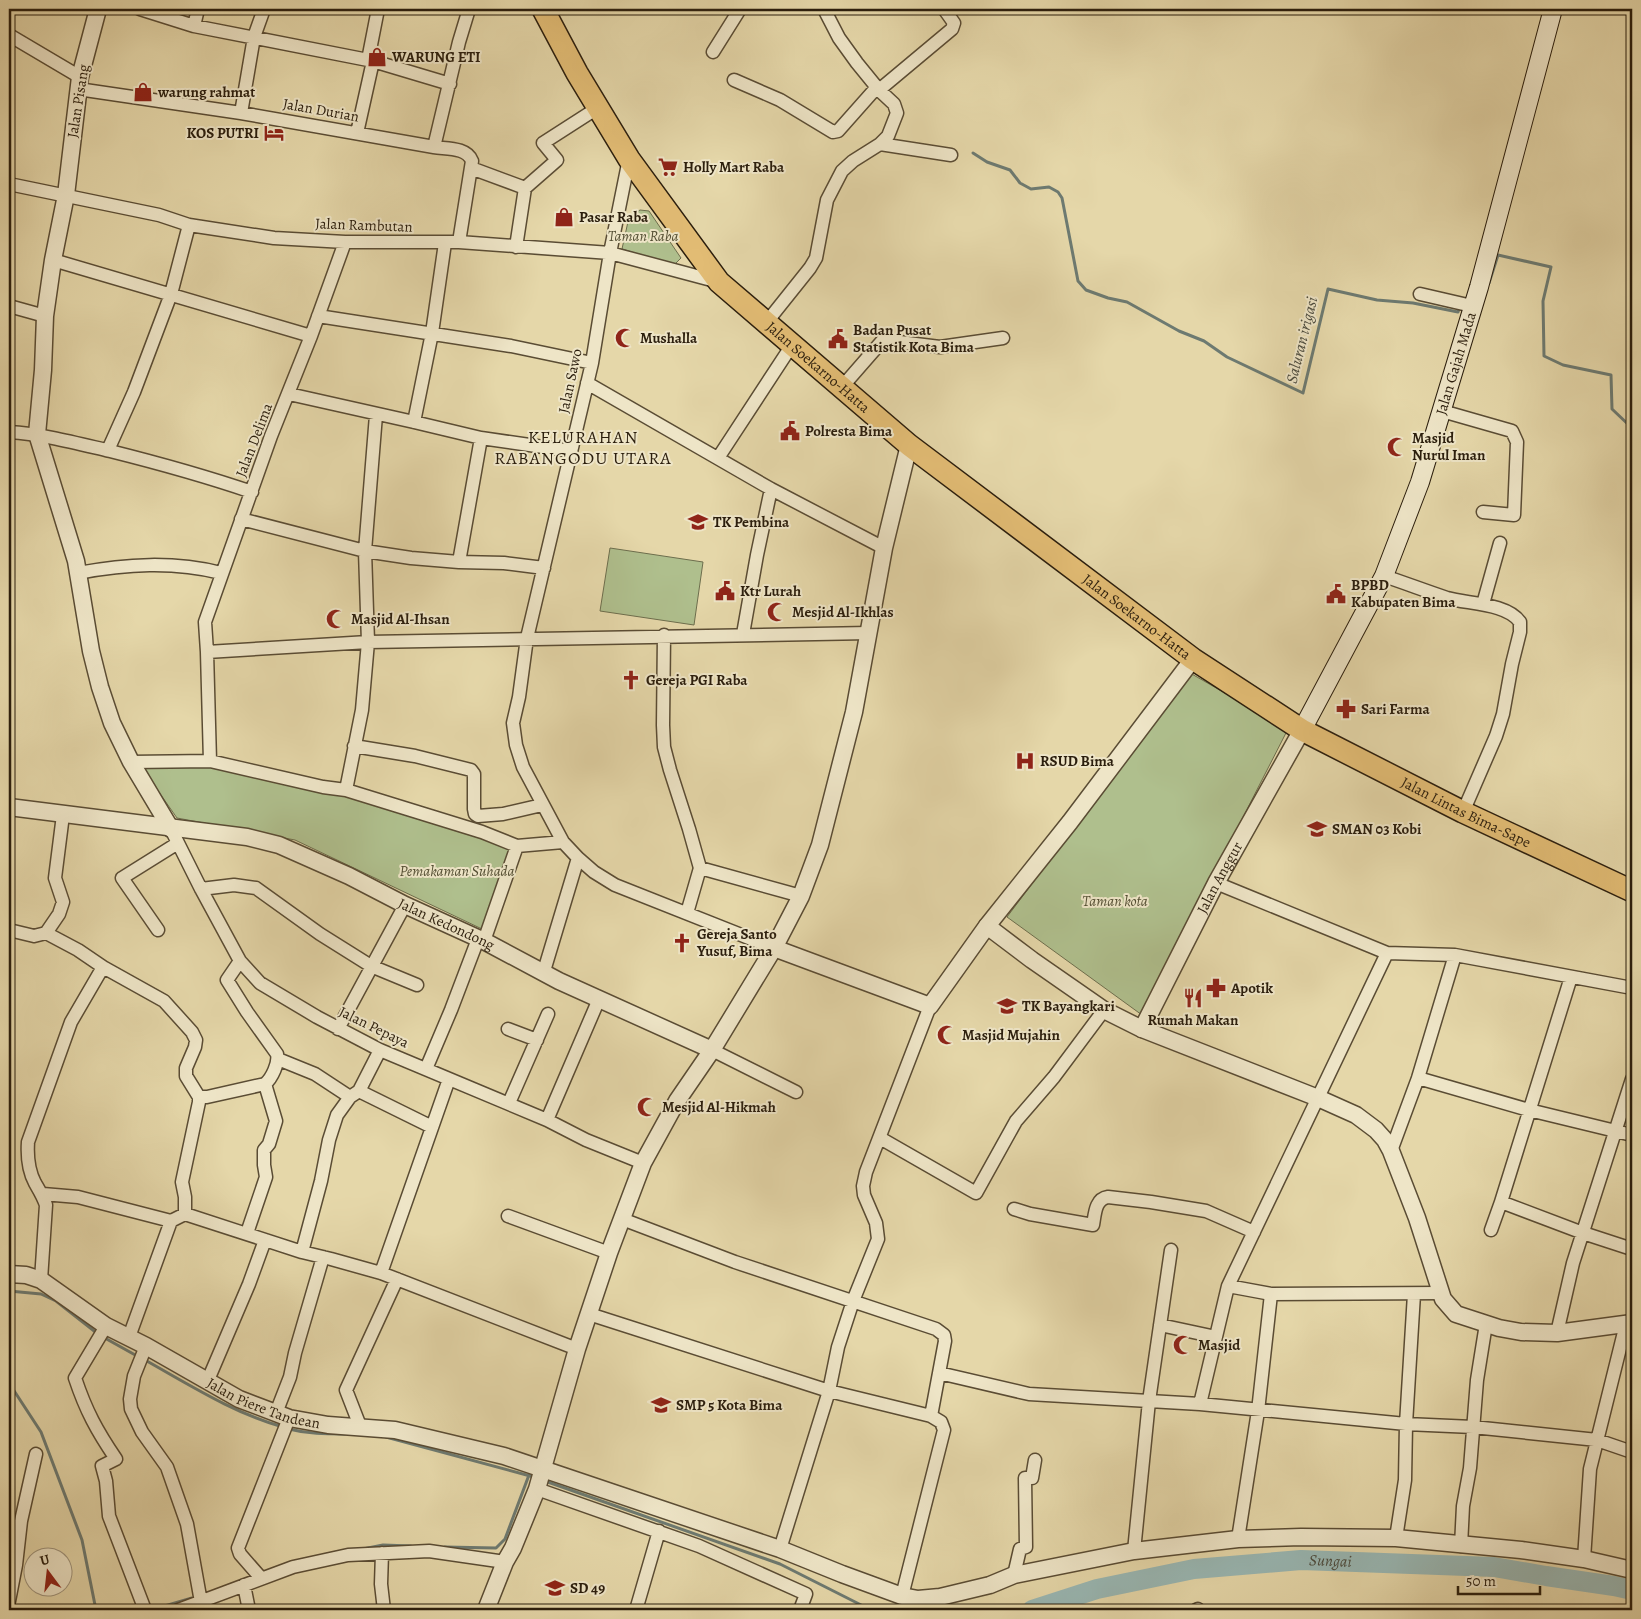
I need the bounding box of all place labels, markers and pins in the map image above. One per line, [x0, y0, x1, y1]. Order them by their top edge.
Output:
shop icon: WARUNG ETI [366, 46, 388, 68]
place label: WARUNG ETI [391, 47, 481, 67]
shop icon: warung rahmat [132, 81, 154, 103]
place label: warung rahmat [157, 82, 255, 102]
hotel icon: KOS PUTRI [263, 122, 285, 144]
place label: KOS PUTRI [186, 123, 259, 143]
supermarket icon: Holly Mart Raba [657, 156, 679, 178]
place label: Holly Mart Raba [683, 157, 785, 177]
shop icon: Pasar Raba [553, 206, 575, 228]
place label: Pasar Raba [579, 207, 649, 227]
place label: Badan Pusat Statistik Kota Bima [853, 320, 975, 357]
mosque icon: Mushalla [614, 327, 636, 349]
place label: Mushalla [640, 328, 698, 348]
public building icon: Badan Pusat Statistik Kota Bima [827, 328, 849, 350]
public building icon: Polresta Bima [779, 420, 801, 442]
place label: Polresta Bima [805, 421, 893, 441]
place label: Masjid Nurul Iman [1412, 428, 1486, 465]
mosque icon: Masjid Nurul Iman [1386, 436, 1408, 458]
school or university icon: TK Pembina [687, 511, 709, 533]
place label: TK Pembina [713, 512, 790, 532]
place label: BPBD Kabupaten Bima [1351, 575, 1456, 612]
public building icon: Ktr Lurah [714, 580, 736, 602]
place label: Ktr Lurah [740, 581, 801, 601]
public building icon: BPBD Kabupaten Bima [1325, 583, 1347, 605]
mosque icon: Mesjid Al-Ikhlas [766, 601, 788, 623]
place label: Mesjid Al-Ikhlas [792, 602, 894, 622]
mosque icon: Masjid Al-Ihsan [325, 608, 347, 630]
place label: Masjid Al-Ihsan [351, 609, 450, 629]
church icon: Gereja PGI Raba [620, 669, 642, 691]
place label: Gereja PGI Raba [646, 670, 748, 690]
pharmacy icon: Sari Farma [1335, 698, 1357, 720]
place label: Sari Farma [1361, 699, 1431, 719]
hospital icon: RSUD Bima [1014, 750, 1036, 772]
place label: RSUD Bima [1040, 751, 1115, 771]
school or university icon: SMAN 03 Kobi [1306, 818, 1328, 840]
place label: SMAN 03 Kobi [1332, 819, 1422, 839]
place label: Gereja Santo Yusuf, Bima [696, 924, 777, 961]
church icon: Gereja Santo Yusuf, Bima [671, 932, 693, 954]
pharmacy icon: Apotik [1205, 977, 1227, 999]
place label: Apotik [1230, 978, 1273, 998]
restaurant icon: Rumah Makan [1182, 987, 1204, 1009]
school or university icon: TK Bayangkari [996, 995, 1018, 1017]
place label: TK Bayangkari [1022, 996, 1115, 1016]
place label: Rumah Makan [1147, 1010, 1239, 1030]
mosque icon: Masjid Mujahin [936, 1024, 958, 1046]
place label: Masjid Mujahin [962, 1025, 1060, 1045]
mosque icon: Mesjid Al-Hikmah [636, 1096, 658, 1118]
place label: Mesjid Al-Hikmah [662, 1097, 776, 1117]
mosque icon: Masjid [1172, 1334, 1194, 1356]
place label: Masjid [1198, 1335, 1241, 1355]
school or university icon: SMP 5 Kota Bima [650, 1394, 672, 1416]
place label: SMP 5 Kota Bima [676, 1395, 783, 1415]
school or university icon: SD 49 [544, 1577, 566, 1599]
place label: SD 49 [570, 1578, 605, 1598]

